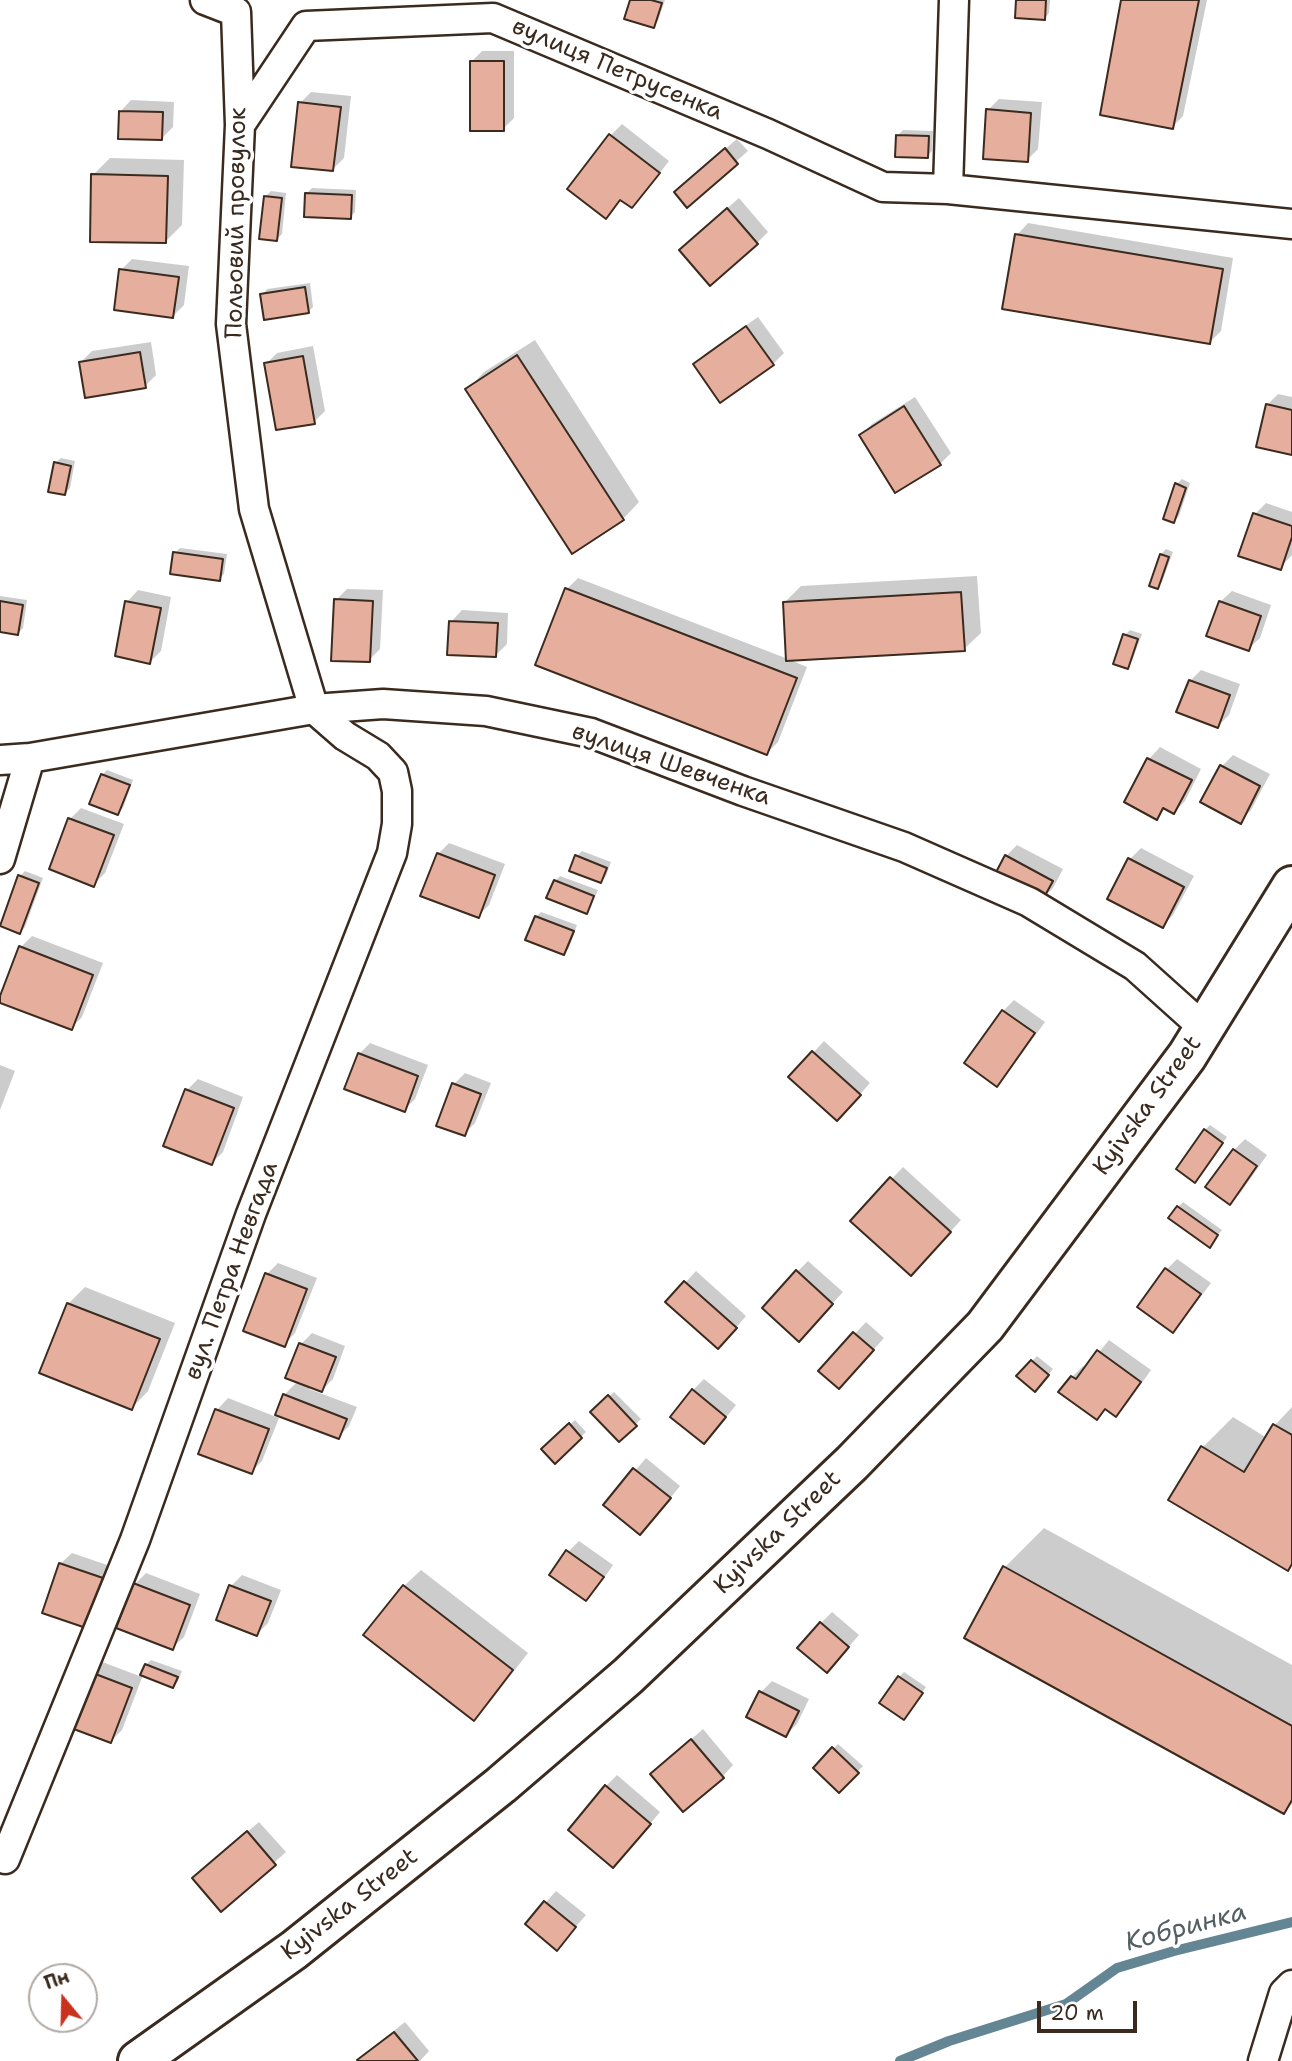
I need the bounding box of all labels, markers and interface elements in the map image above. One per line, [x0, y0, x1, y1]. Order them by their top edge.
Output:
street label: вулиця Петрусенка [507, 13, 727, 127]
street label: Польовий провулок [221, 107, 253, 339]
street label: вулиця Шевченка [568, 717, 774, 813]
street label: Kyivska Street [1088, 1031, 1208, 1181]
street label: вул. Петра Невгада [179, 1158, 285, 1384]
street label: Kyivska Street [709, 1465, 847, 1601]
street label: Kyivska Street [276, 1843, 424, 1967]
water label: Кобринка [1122, 1897, 1250, 1959]
north arrow [28, 1963, 98, 2033]
text: Пн [41, 1964, 73, 1995]
scale bar [1040, 1988, 1140, 2032]
text: 20 m [1050, 1999, 1104, 2027]

